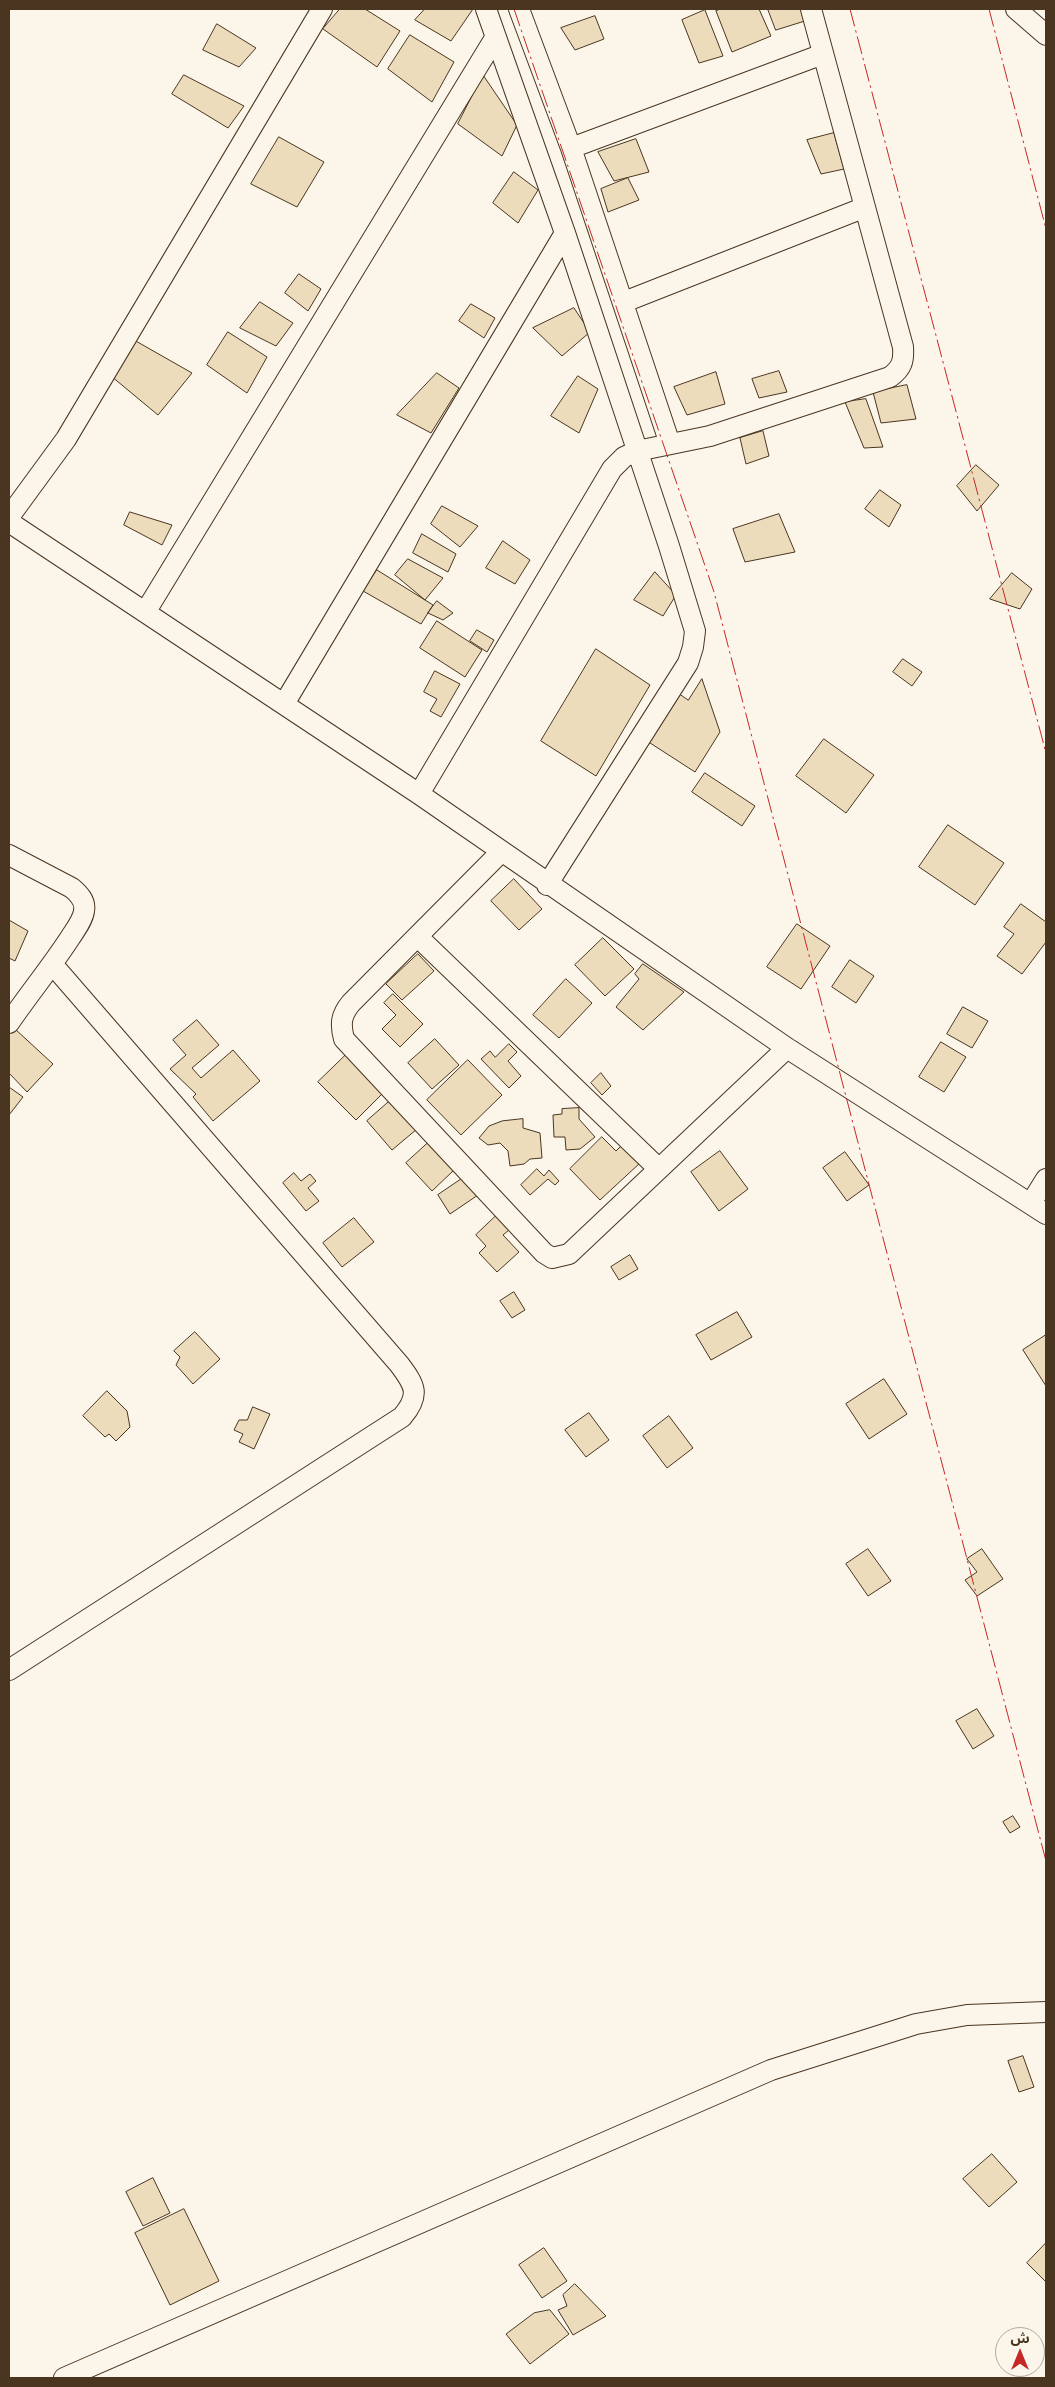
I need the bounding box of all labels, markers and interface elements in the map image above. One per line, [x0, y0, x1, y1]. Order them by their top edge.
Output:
north arrow [995, 2327, 1045, 2377]
text: ش [1010, 2329, 1030, 2347]

